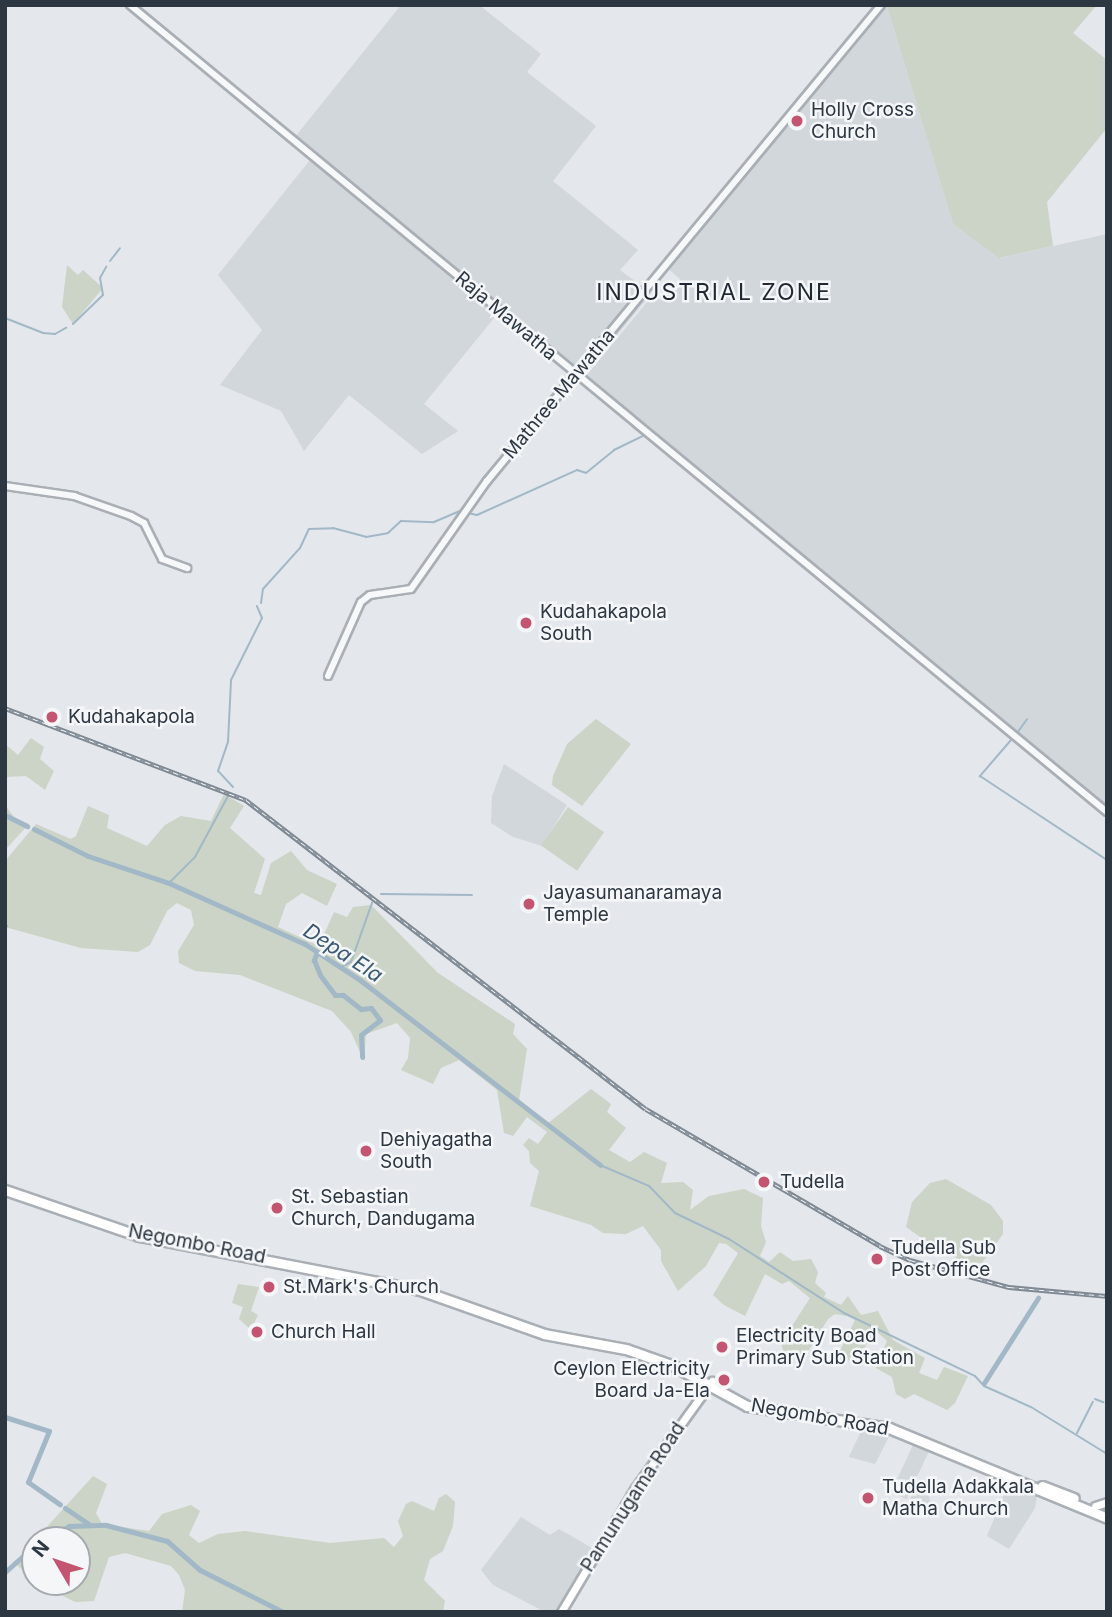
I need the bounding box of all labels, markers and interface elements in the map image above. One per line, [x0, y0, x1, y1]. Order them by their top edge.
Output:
place label: Holly Cross Church [811, 99, 914, 143]
marker: Holly Cross Church [789, 113, 805, 129]
street label: Raja Mawatha [451, 267, 561, 365]
district label: INDUSTRIAL ZONE [598, 278, 830, 306]
street label: Mathree Mawatha [498, 325, 620, 463]
place label: Kudahakapola South [540, 601, 667, 645]
marker: Kudahakapola South [518, 615, 534, 631]
place label: Kudahakapola [68, 706, 195, 728]
marker: Kudahakapola [42, 707, 62, 727]
place label: Jayasumanaramaya Temple [543, 882, 722, 926]
marker: Jayasumanaramaya Temple [521, 896, 537, 912]
water label: Depa Ela [299, 918, 387, 988]
place label: Dehiyagatha South [380, 1129, 492, 1173]
marker: Dehiyagatha South [358, 1143, 374, 1159]
place label: Tudella [780, 1171, 845, 1193]
marker: Tudella [754, 1172, 774, 1192]
place label: St. Sebastian Church, Dandugama [291, 1186, 475, 1230]
marker: St. Sebastian Church, Dandugama [269, 1200, 285, 1216]
street label: Negombo Road [126, 1220, 268, 1268]
place label: Tudella Sub Post Office [891, 1237, 996, 1281]
marker: Tudella Sub Post Office [869, 1251, 885, 1267]
place label: St.Mark's Church [283, 1276, 439, 1298]
marker: St.Mark's Church [261, 1279, 277, 1295]
place label: Church Hall [271, 1321, 376, 1343]
marker: Church Hall [249, 1324, 265, 1340]
place label: Electricity Boad Primary Sub Station [736, 1325, 914, 1369]
marker: Electricity Boad Primary Sub Station [714, 1339, 730, 1355]
place label: Ceylon Electricity Board Ja-Ela [553, 1358, 710, 1402]
marker: Ceylon Electricity Board Ja-Ela [716, 1372, 732, 1388]
street label: Negombo Road [749, 1394, 891, 1440]
street label: Pamunugama Road [576, 1418, 690, 1576]
place label: Tudella Adakkala Matha Church [882, 1476, 1034, 1520]
marker: Tudella Adakkala Matha Church [860, 1490, 876, 1506]
north arrow [21, 1526, 91, 1596]
text: N [27, 1536, 54, 1562]

